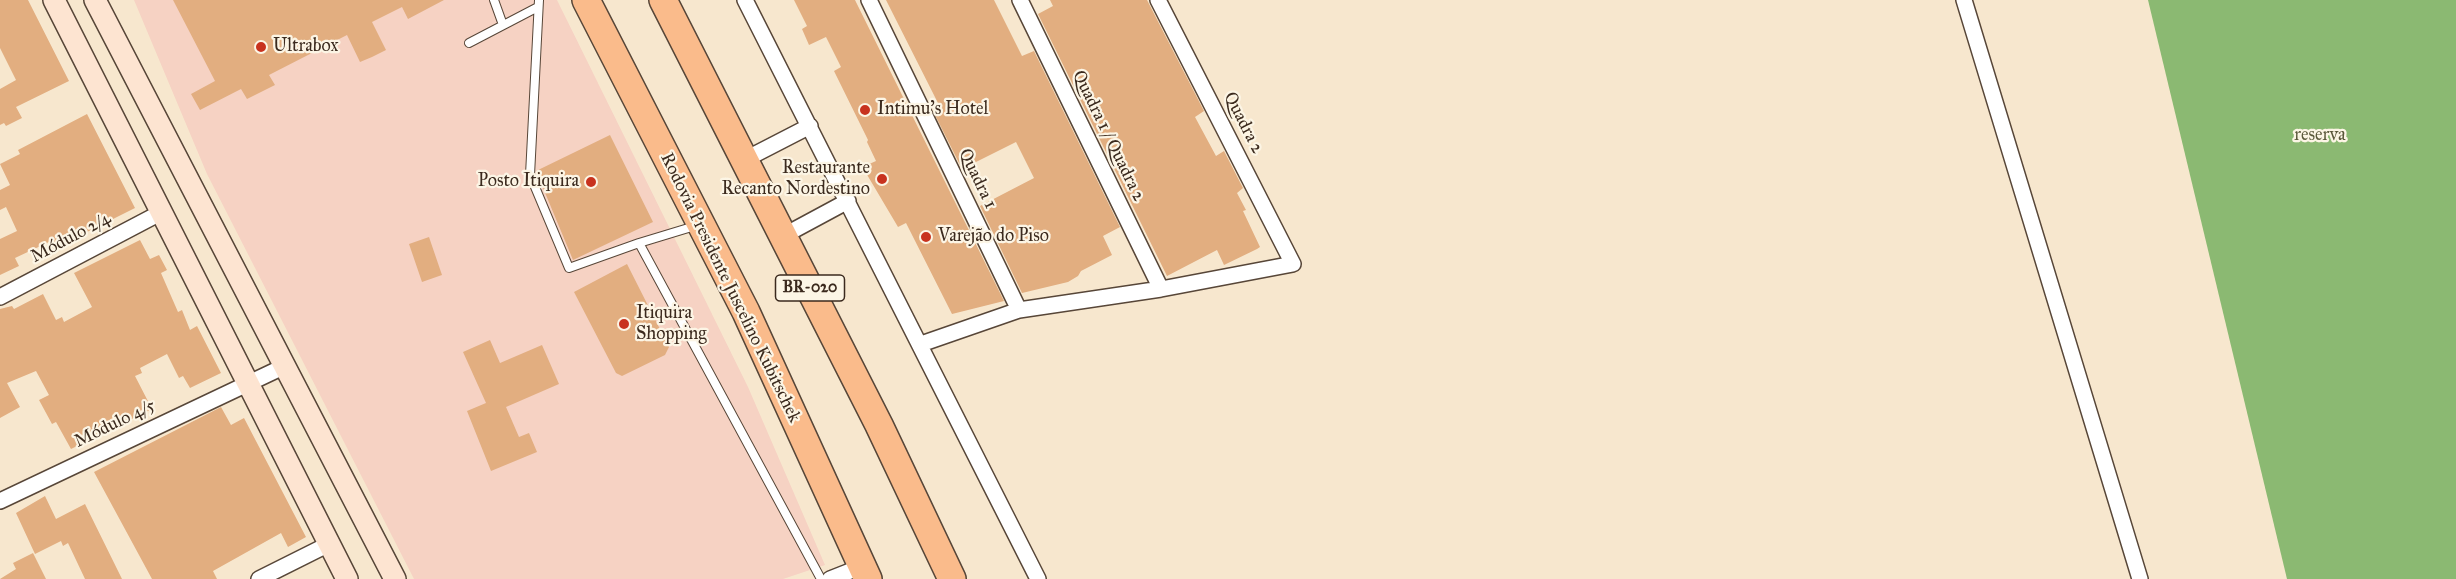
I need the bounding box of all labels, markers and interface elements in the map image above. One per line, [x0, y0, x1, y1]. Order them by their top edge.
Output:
place label: Ultrabox [273, 36, 339, 58]
marker: Ultrabox [254, 40, 268, 54]
street label: Quadra 1 / Quadra 2 [1067, 67, 1149, 205]
street label: Quadra 2 [1218, 89, 1268, 157]
place label: Intimu's Hotel [877, 99, 988, 121]
marker: Intimu's Hotel [858, 103, 872, 117]
park label: reserva [2294, 125, 2346, 147]
street label: Quadra 1 [953, 145, 1001, 213]
street label: Rodovia Presidente Juscelino Kubitschek [655, 150, 805, 426]
place label: Restaurante Recanto Nordestino [721, 158, 870, 201]
place label: Posto Itiquira [478, 171, 579, 193]
marker: Restaurante Recanto Nordestino [875, 172, 889, 186]
marker: Posto Itiquira [584, 175, 598, 189]
street label: Módulo 2/4 [27, 208, 115, 268]
place label: Varejão do Piso [938, 226, 1049, 248]
marker: Varejão do Piso [919, 230, 933, 244]
road number: BR-020 [776, 275, 844, 301]
place label: Itiquira Shopping [636, 303, 707, 346]
marker: Itiquira Shopping [617, 317, 631, 331]
street label: Módulo 4/5 [71, 395, 159, 453]

